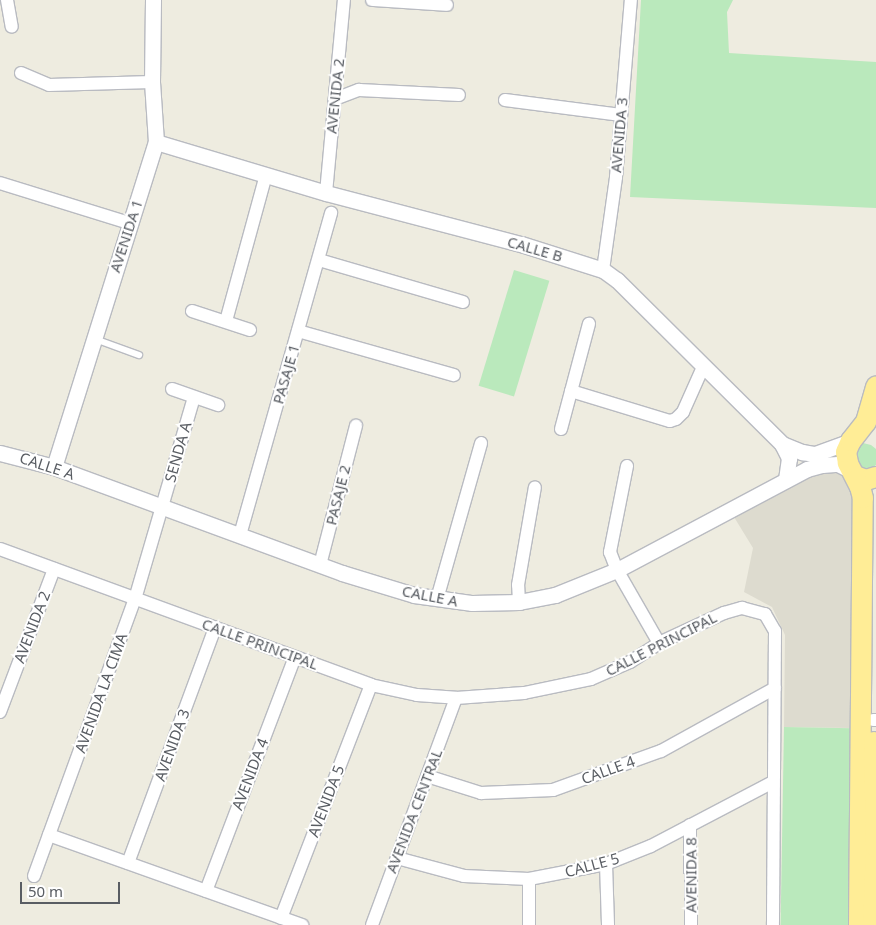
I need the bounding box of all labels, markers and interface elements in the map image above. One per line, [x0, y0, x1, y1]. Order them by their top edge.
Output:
street label: AVENIDA 2 [322, 58, 348, 134]
street label: AVENIDA 3 [607, 97, 631, 173]
street label: AVENIDA 1 [106, 197, 146, 275]
street label: CALLE B [505, 233, 565, 265]
street label: PASAJE 1 [269, 342, 303, 406]
street label: SENDA A [161, 420, 195, 484]
street label: CALLE A [17, 449, 77, 483]
street label: PASAJE 2 [322, 463, 354, 527]
street label: CALLE A [400, 582, 460, 610]
street label: AVENIDA 2 [10, 589, 54, 665]
street label: CALLE PRINCIPAL [602, 608, 720, 680]
street label: CALLE PRINCIPAL [199, 615, 321, 673]
street label: AVENIDA LA CIMA [71, 631, 131, 755]
street label: AVENIDA 3 [151, 706, 193, 784]
street label: AVENIDA 4 [228, 736, 272, 812]
street label: AVENIDA CENTRAL [382, 746, 446, 876]
street label: CALLE 4 [579, 752, 637, 788]
street label: AVENIDA 5 [304, 763, 348, 839]
street label: AVENIDA 8 [682, 837, 700, 913]
street label: CALLE 5 [563, 849, 621, 881]
scale bar [22, 872, 122, 904]
text: 50 m [28, 881, 63, 901]

